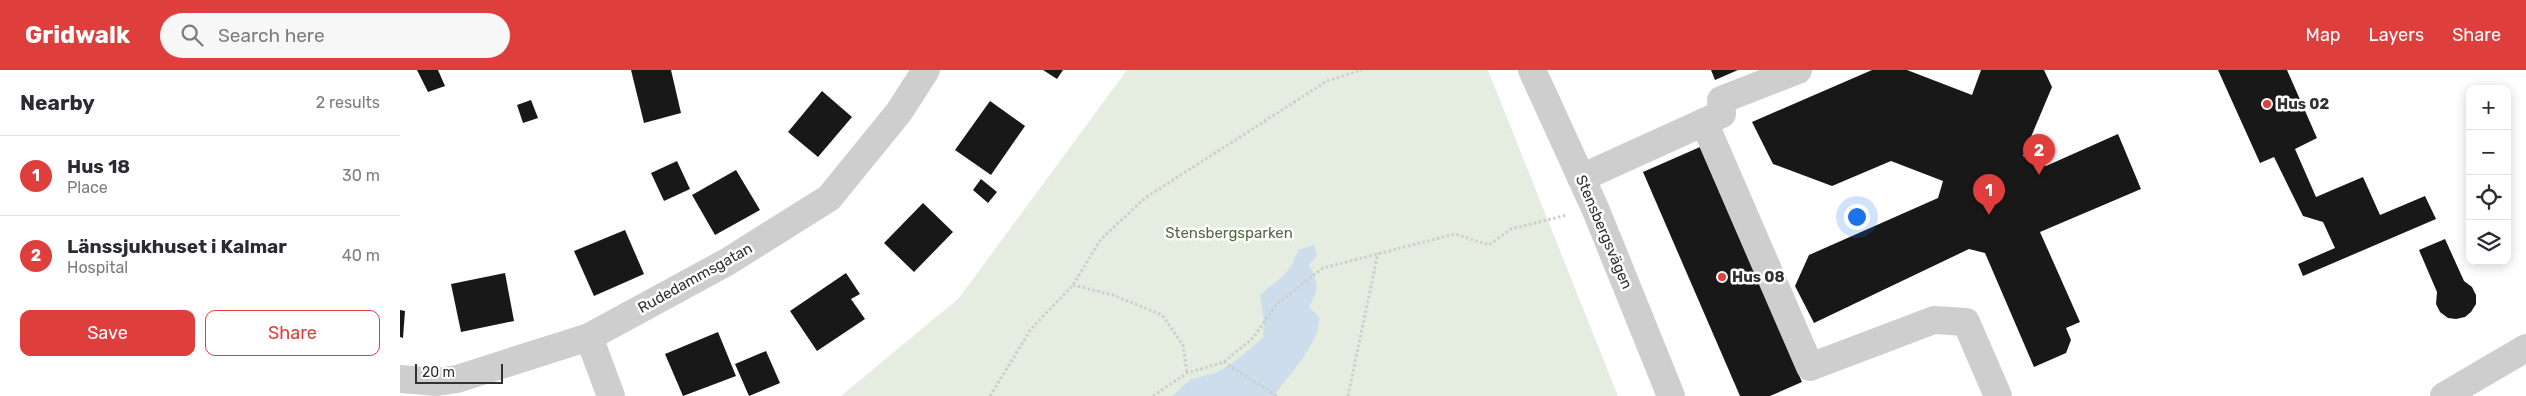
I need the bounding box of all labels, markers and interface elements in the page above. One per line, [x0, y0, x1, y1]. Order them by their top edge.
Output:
search box [160, 13, 510, 58]
text: Gridwalk [25, 21, 130, 49]
icon: search [178, 21, 206, 49]
text: Search here [218, 24, 325, 47]
text: Map [2306, 24, 2341, 46]
text: Layers [2369, 24, 2424, 46]
text: Share [2452, 24, 2501, 46]
map controls [2466, 85, 2511, 265]
button: + [2466, 85, 2511, 130]
text: Nearby [20, 90, 95, 115]
text: 2 results [316, 93, 380, 112]
place label: Hus 02 [2277, 95, 2329, 113]
marker: Hus 02 [2261, 98, 2273, 110]
button: − [2466, 130, 2511, 175]
pin: 2 [2023, 134, 2055, 175]
text: Hus 18 [67, 155, 130, 178]
text: 1 [32, 166, 40, 185]
text: 30 m [342, 166, 380, 185]
street label: Stensbergsvägen [1572, 172, 1636, 292]
pin: 1 [1973, 174, 2005, 215]
button: locate [2466, 175, 2511, 220]
text: Place [67, 178, 108, 197]
your location [1844, 204, 1870, 230]
button: layers [2466, 220, 2511, 265]
park label: Stensbergsparken [1165, 224, 1293, 242]
text: Länssjukhuset i Kalmar [67, 235, 287, 258]
street label: Rudedammsgatan [635, 239, 755, 317]
text: 2 [31, 246, 41, 265]
text: 40 m [342, 246, 380, 265]
text: Hospital [67, 258, 128, 277]
place label: Hus 08 [1732, 268, 1785, 286]
marker: Hus 08 [1716, 271, 1728, 283]
button: Save [20, 310, 195, 356]
button: Share [205, 310, 380, 356]
scale bar [415, 361, 502, 384]
text: 20 m [422, 364, 455, 381]

